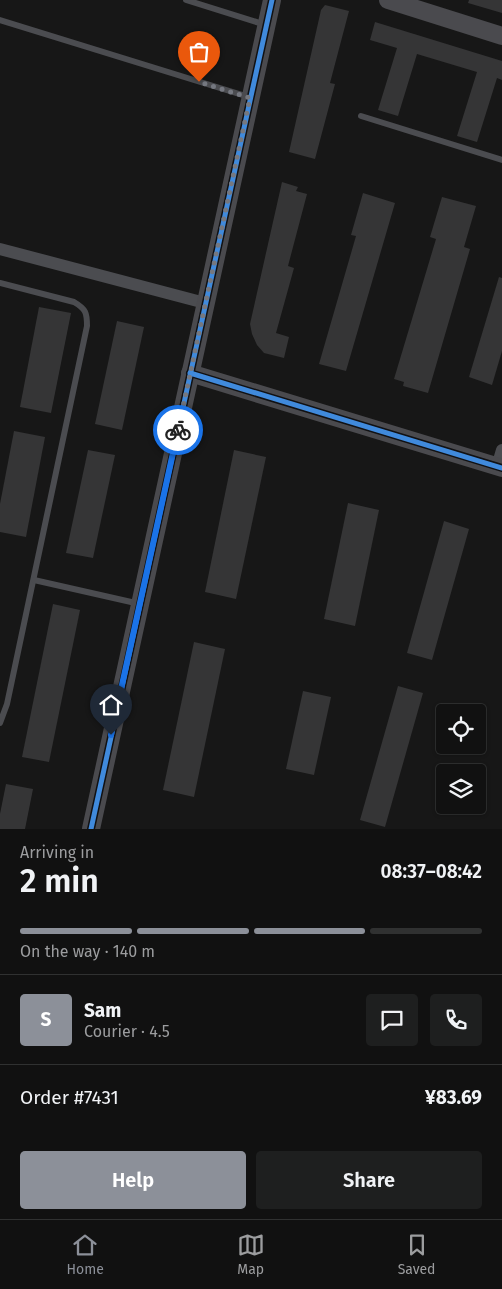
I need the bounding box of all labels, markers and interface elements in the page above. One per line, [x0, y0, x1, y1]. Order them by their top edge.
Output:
pin [178, 31, 220, 82]
icon: bag [185, 38, 213, 66]
courier [153, 405, 203, 455]
icon: bike [164, 416, 192, 444]
pin [90, 684, 132, 735]
icon: home [97, 691, 125, 719]
map controls [436, 704, 486, 814]
button: locate [436, 704, 486, 754]
button: layers [436, 764, 486, 814]
text: Arriving in [20, 843, 94, 862]
text: 08:37–08:42 [381, 860, 482, 883]
text: 2 min [20, 862, 99, 900]
text: On the way · 140 m [20, 942, 155, 961]
button: chat [366, 994, 418, 1046]
button: phone [430, 994, 482, 1046]
text: Sam [84, 999, 121, 1022]
text: S [41, 1008, 51, 1031]
text: Courier · 4.5 [84, 1022, 170, 1041]
text: Order #7431 [20, 1086, 119, 1109]
text: ¥83.69 [425, 1086, 482, 1109]
button: Help [20, 1151, 246, 1209]
button: Share [256, 1151, 482, 1209]
tab: Home [66, 1231, 104, 1278]
tab: Map [237, 1231, 265, 1278]
tab: Saved [398, 1231, 436, 1278]

